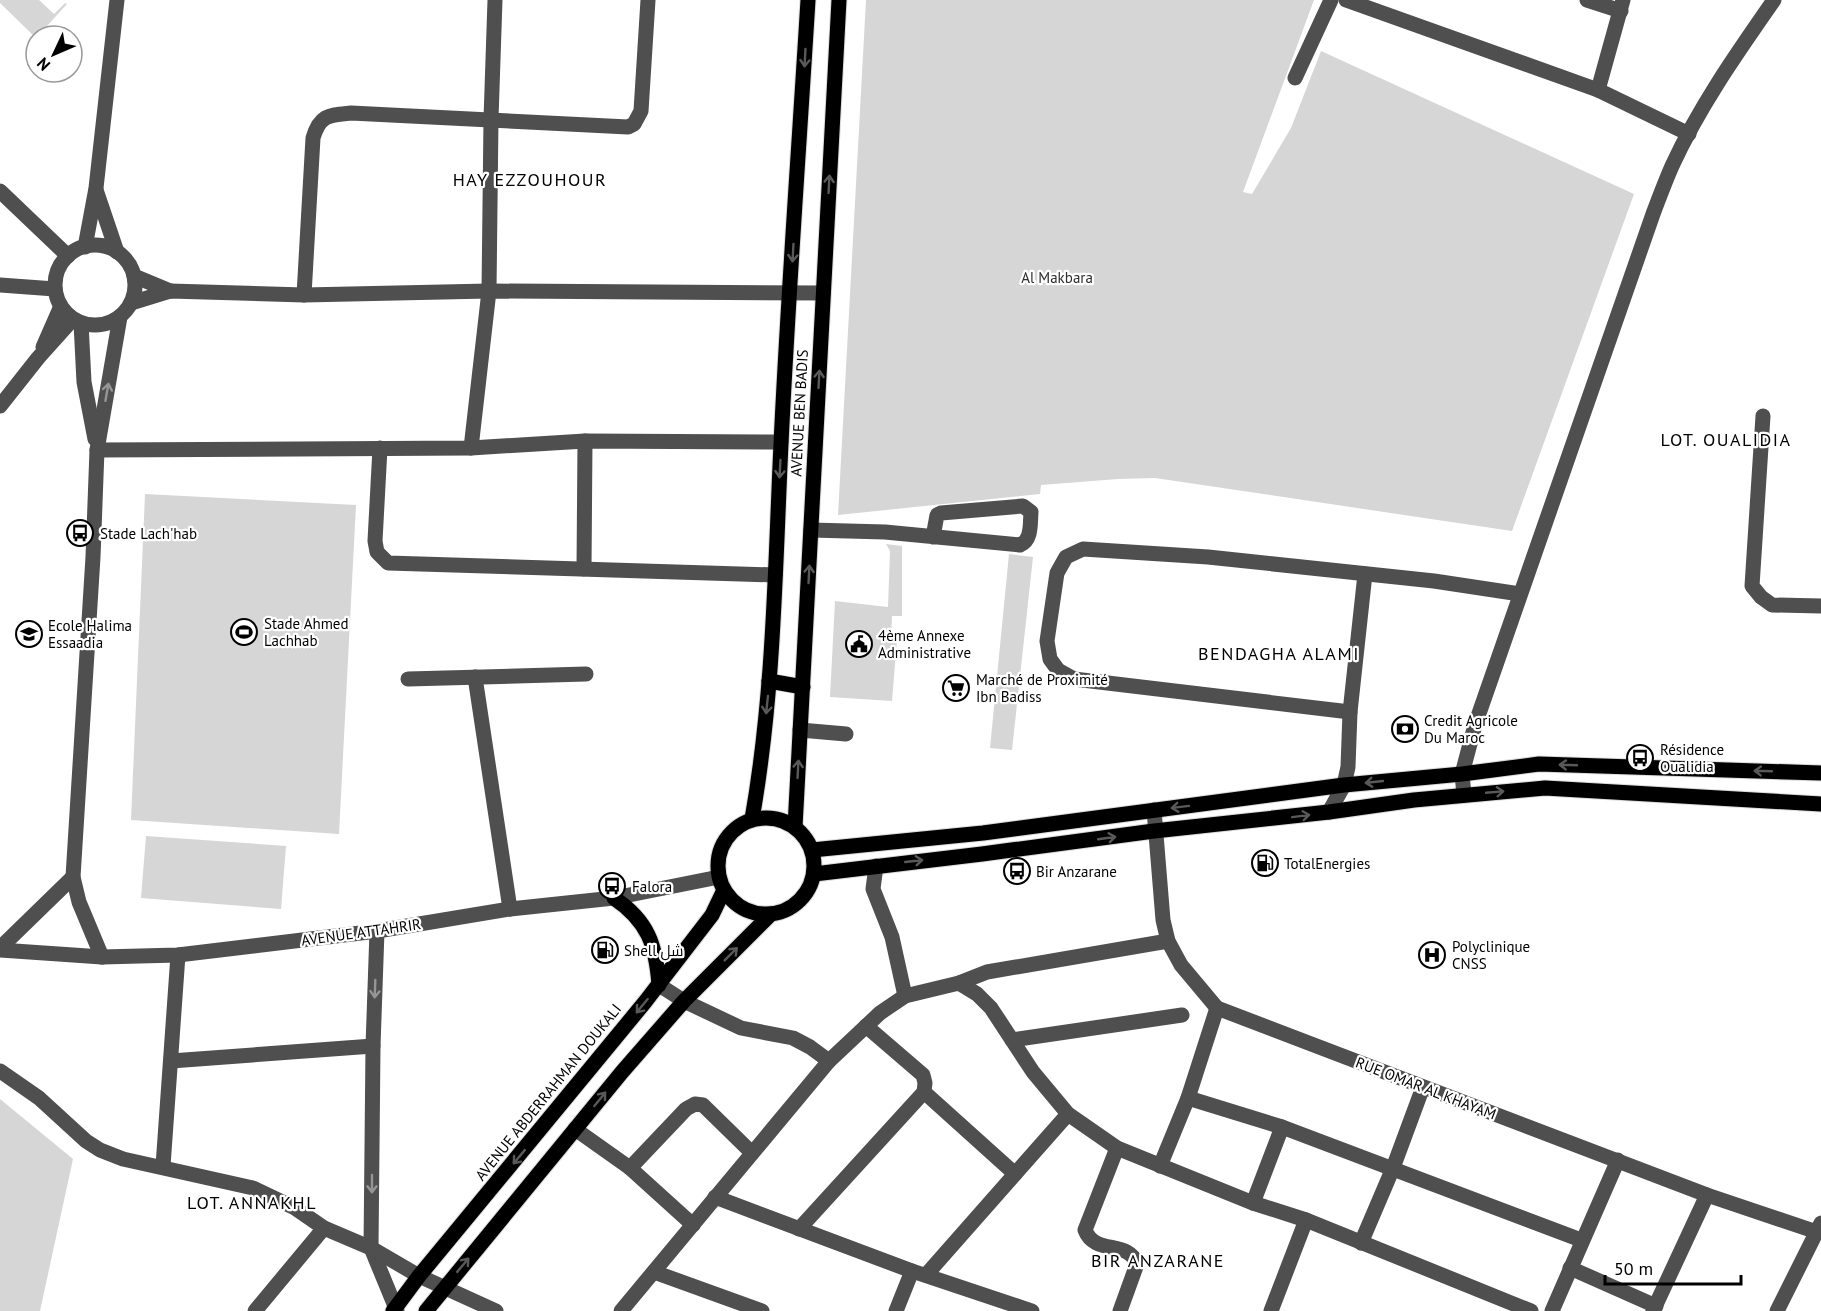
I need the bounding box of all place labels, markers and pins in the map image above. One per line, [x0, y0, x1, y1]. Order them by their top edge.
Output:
bus stop icon: Stade Lach'hab [65, 518, 95, 548]
place label: Stade Lach'hab [100, 524, 197, 543]
place label: Stade Ahmed Lachhab [264, 614, 349, 650]
place label: Ecole Halima Essaadia [48, 616, 132, 652]
sports icon: Stade Ahmed Lachhab [229, 617, 259, 647]
school or university icon: Ecole Halima Essaadia [14, 619, 44, 649]
place label: 4ème Annexe Administrative [878, 626, 971, 662]
public building icon: 4ème Annexe Administrative [844, 629, 874, 659]
place label: Marché de Proximité Ibn Badiss [976, 670, 1108, 706]
supermarket icon: Marché de Proximité Ibn Badiss [941, 673, 971, 703]
place label: Credit Agricole Du Maroc [1424, 711, 1518, 747]
bank icon: Credit Agricole Du Maroc [1390, 714, 1420, 744]
place label: Résidence Oualidia [1660, 740, 1724, 776]
bus stop icon: Résidence Oualidia [1625, 743, 1655, 773]
fuel station icon: TotalEnergies [1250, 848, 1280, 878]
place label: TotalEnergies [1284, 854, 1370, 873]
bus stop icon: Bir Anzarane [1002, 856, 1032, 886]
place label: Bir Anzarane [1036, 862, 1117, 881]
bus stop icon: Falora [597, 871, 627, 901]
place label: Falora [632, 877, 672, 896]
fuel station icon: Shell شل [590, 935, 620, 965]
place label: Polyclinique CNSS [1452, 937, 1530, 973]
hospital icon: Polyclinique CNSS [1417, 940, 1447, 970]
place label: Shell شل [624, 941, 683, 961]

